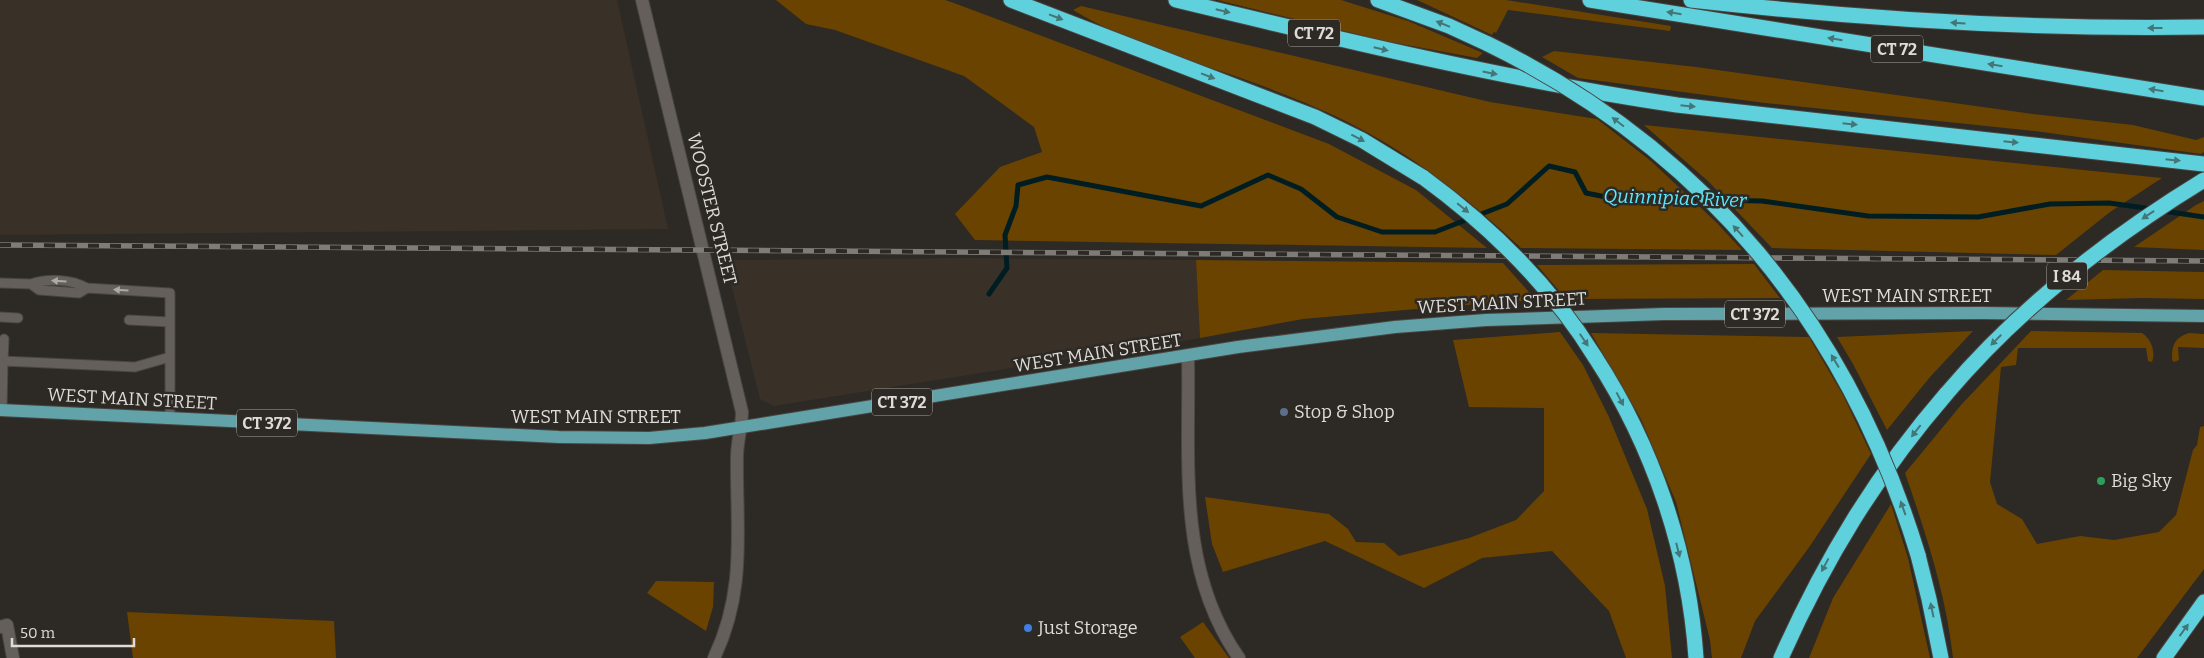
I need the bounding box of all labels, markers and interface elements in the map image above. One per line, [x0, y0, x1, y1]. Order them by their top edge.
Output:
one-way arrow [1216, 7, 1231, 15]
one-way arrow [1666, 9, 1682, 17]
one-way arrow [1049, 14, 1064, 22]
one-way arrow [1950, 18, 1966, 26]
road number: CT 72 [1288, 19, 1340, 46]
one-way arrow [1436, 20, 1450, 28]
one-way arrow [2147, 24, 2163, 32]
one-way arrow [1827, 35, 1843, 43]
road number: CT 72 [1871, 36, 1923, 62]
one-way arrow [1374, 45, 1389, 53]
one-way arrow [1987, 60, 2003, 68]
one-way arrow [1483, 69, 1499, 77]
one-way arrow [1201, 72, 1216, 80]
one-way arrow [2148, 86, 2164, 94]
one-way arrow [1681, 102, 1697, 110]
one-way arrow [1612, 117, 1625, 128]
one-way arrow [1842, 120, 1858, 128]
street label: WOOSTER STREET [683, 131, 742, 288]
one-way arrow [1351, 134, 1365, 142]
one-way arrow [2004, 138, 2020, 146]
one-way arrow [2165, 156, 2181, 164]
water label: Quinnipiac River [1603, 184, 1748, 212]
one-way arrow [1456, 202, 1469, 213]
one-way arrow [2141, 210, 2155, 220]
one-way arrow [1732, 225, 1744, 237]
road number: I 84 [2047, 262, 2087, 290]
one-way arrow [51, 277, 67, 285]
one-way arrow [113, 285, 129, 293]
street label: WEST MAIN STREET [1822, 285, 1992, 307]
street label: WEST MAIN STREET [1417, 288, 1588, 318]
road number: CT 372 [1725, 300, 1785, 328]
street label: WEST MAIN STREET [1012, 329, 1184, 377]
one-way arrow [1579, 333, 1589, 346]
one-way arrow [1990, 334, 2002, 346]
one-way arrow [1831, 354, 1840, 367]
street label: WEST MAIN STREET [47, 384, 218, 414]
road number: CT 372 [872, 388, 932, 416]
one-way arrow [1616, 392, 1624, 407]
place label: Stop & Shop [1294, 401, 1395, 423]
street label: WEST MAIN STREET [511, 406, 681, 428]
marker: Stop & Shop [1278, 406, 1290, 418]
road number: CT 372 [237, 409, 297, 436]
one-way arrow [1911, 424, 1921, 438]
place label: Big Sky [2111, 470, 2172, 492]
marker: Big Sky [2095, 475, 2107, 487]
one-way arrow [1899, 501, 1906, 516]
one-way arrow [1674, 543, 1682, 558]
one-way arrow [1821, 558, 1829, 573]
one-way arrow [1928, 603, 1936, 618]
scale bar [12, 616, 135, 648]
place label: Just Storage [1037, 617, 1138, 639]
marker: Just Storage [1022, 622, 1034, 634]
one-way arrow [2179, 623, 2189, 637]
text: 50 m [20, 624, 56, 642]

